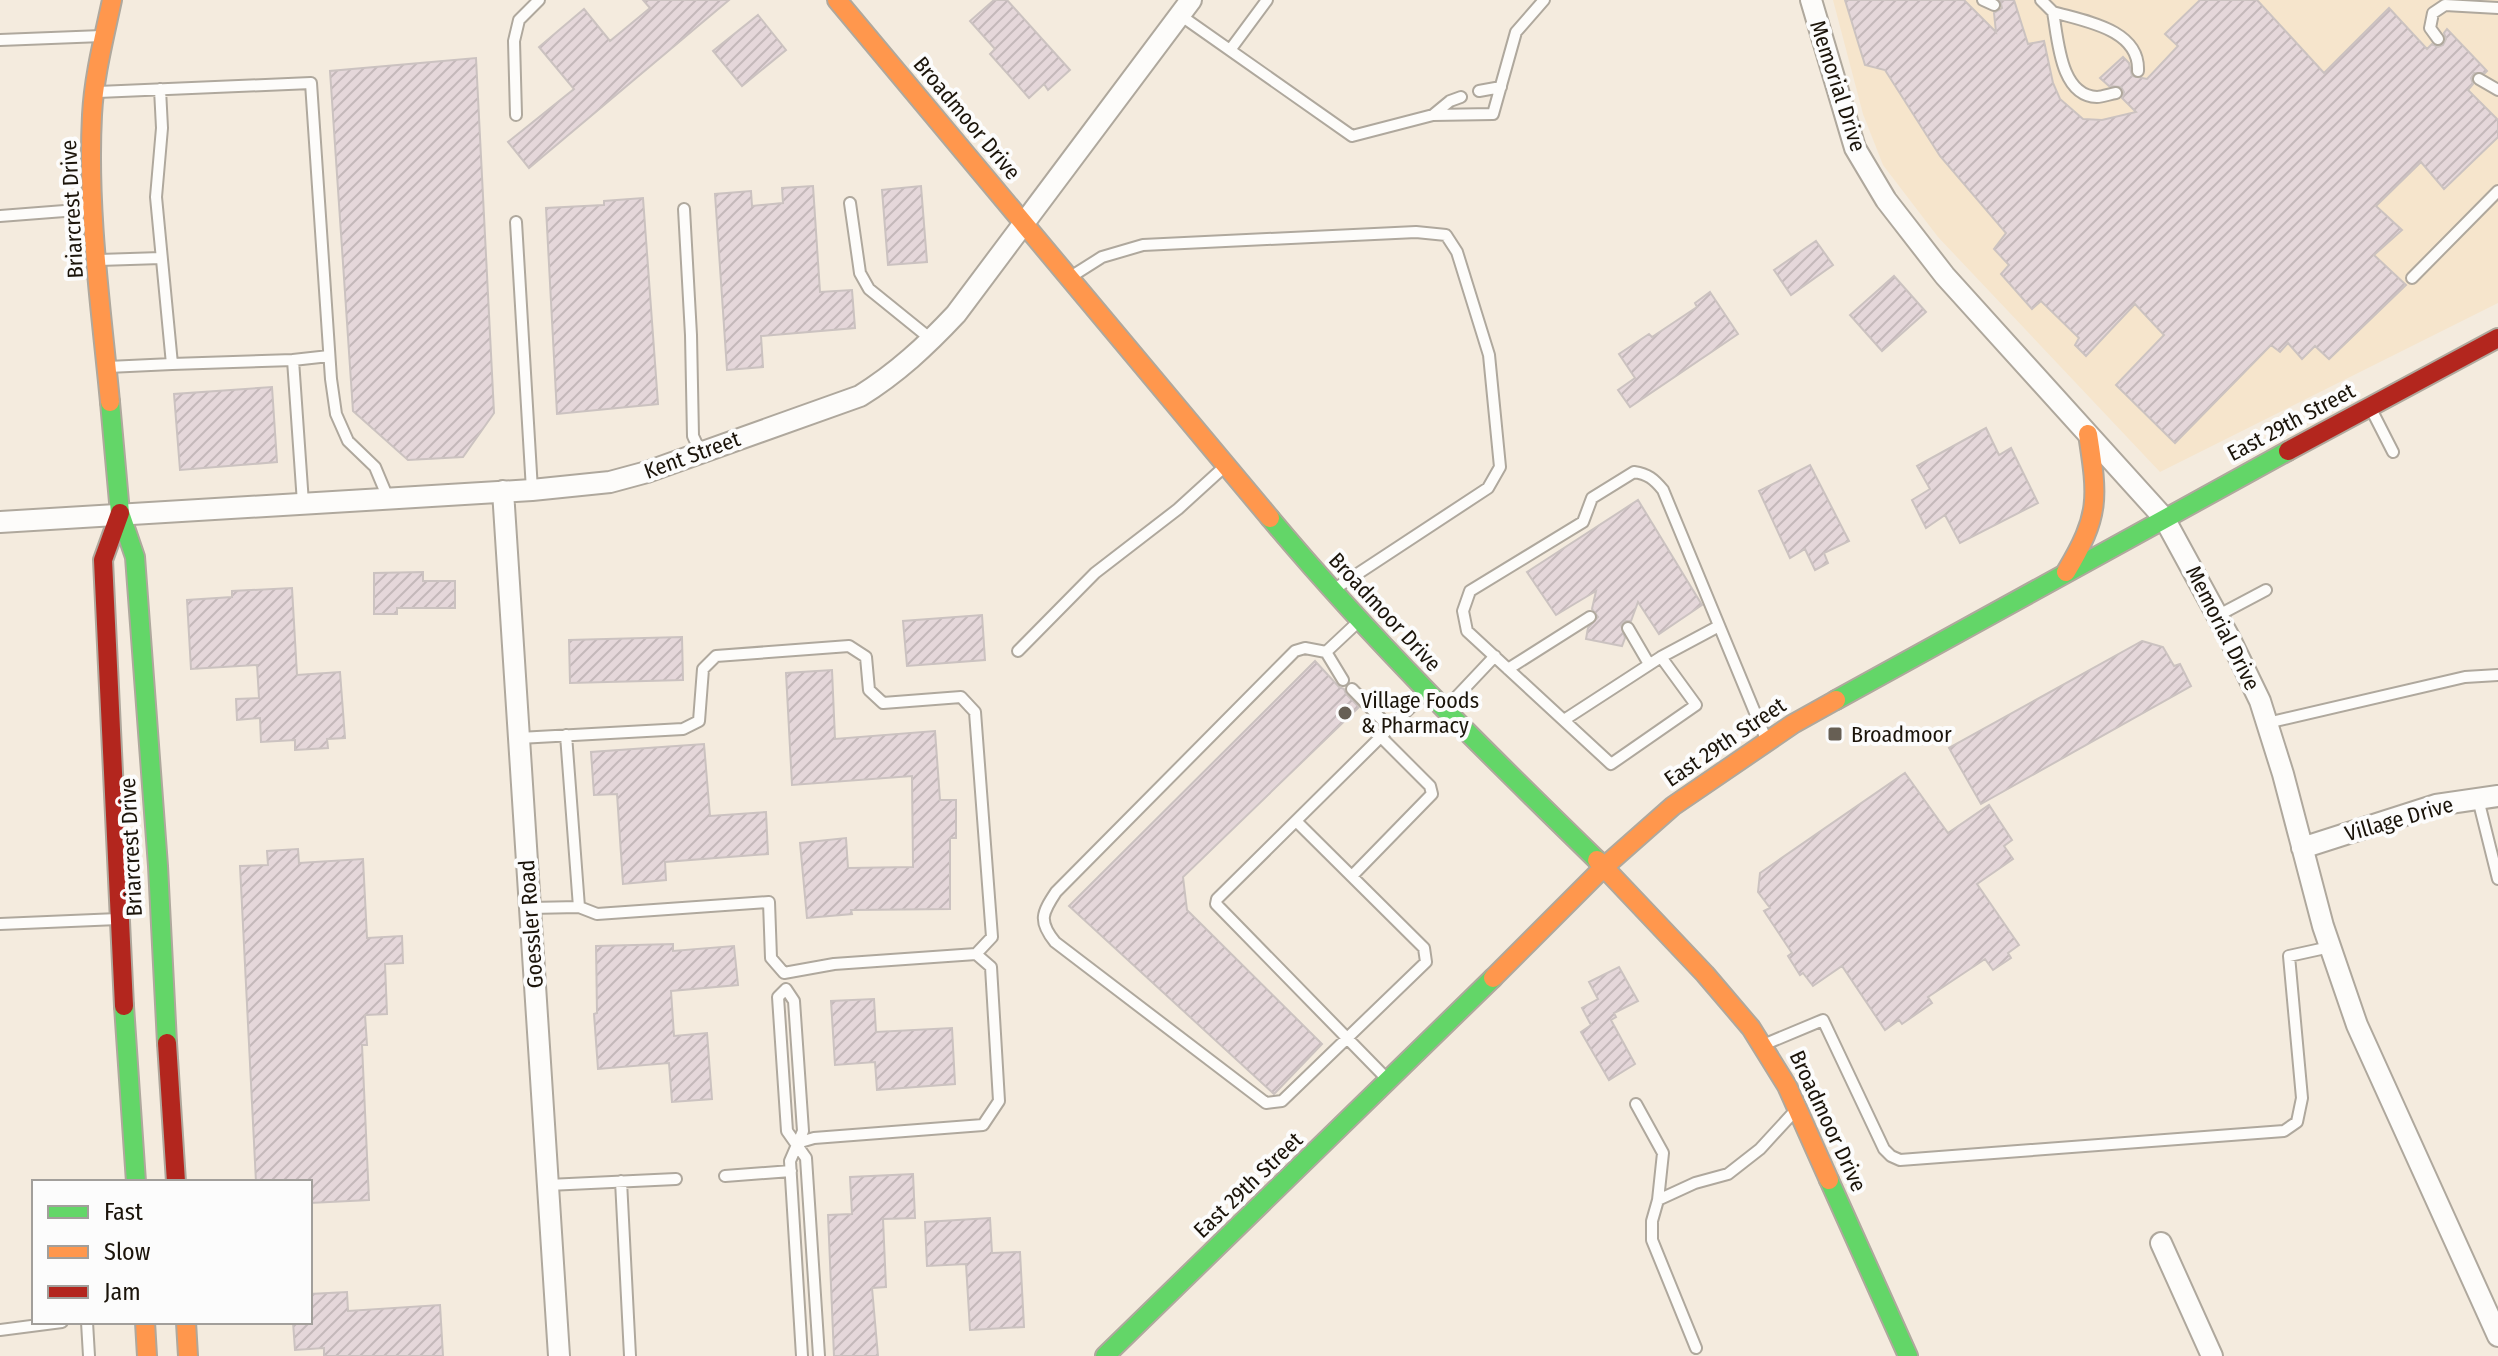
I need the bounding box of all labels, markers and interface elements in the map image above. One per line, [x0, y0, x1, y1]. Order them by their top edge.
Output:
street label: Memorial Drive [1804, 17, 1872, 155]
street label: Broadmoor Drive [908, 51, 1026, 185]
street label: Briarcrest Drive [55, 139, 89, 279]
street label: East 29th Street [2223, 377, 2360, 467]
street label: Kent Street [640, 425, 744, 485]
street label: Broadmoor Drive [1323, 547, 1447, 677]
street label: Memorial Drive [2180, 561, 2266, 695]
place label: Village Foods & Pharmacy [1361, 687, 1479, 739]
street label: East 29th Street [1659, 691, 1792, 793]
marker: Village Foods & Pharmacy [1336, 704, 1354, 722]
place label: Broadmoor [1851, 721, 1952, 748]
marker: Broadmoor [1826, 725, 1844, 743]
street label: Briarcrest Drive [114, 777, 148, 917]
street label: Village Drive [2342, 791, 2456, 847]
street label: Goessler Road [513, 859, 549, 989]
street label: Broadmoor Drive [1784, 1046, 1872, 1196]
street label: East 29th Street [1188, 1126, 1309, 1244]
legend [32, 1180, 312, 1324]
text: Fast [104, 1198, 143, 1226]
text: Slow [104, 1238, 151, 1266]
text: Jam [104, 1278, 141, 1306]

